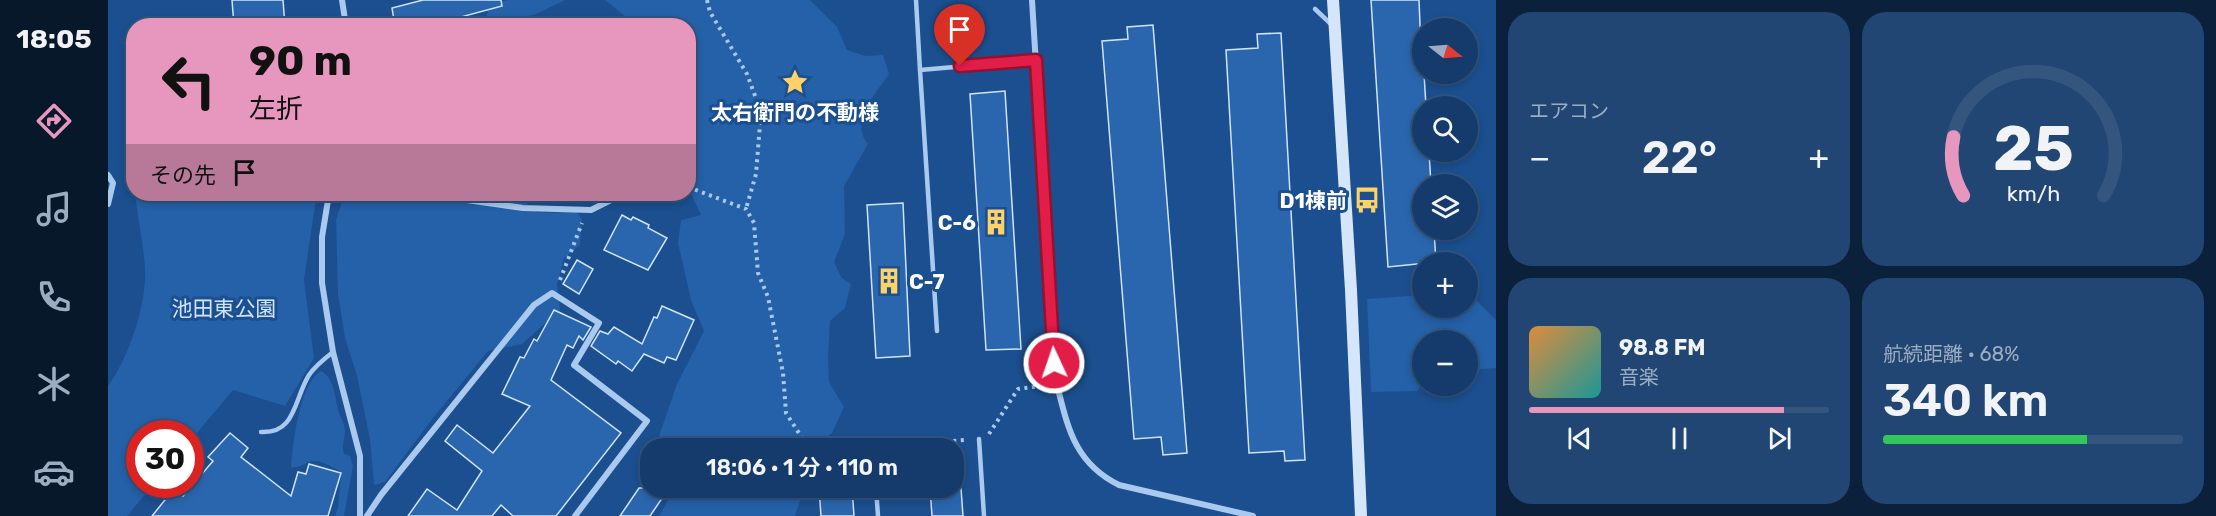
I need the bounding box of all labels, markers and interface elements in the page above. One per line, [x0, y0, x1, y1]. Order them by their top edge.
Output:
pin [934, 4, 985, 66]
icon: arrive [943, 13, 976, 46]
north arrow [1412, 18, 1478, 84]
map controls [1412, 18, 1478, 396]
text: 18:05 [16, 23, 92, 55]
text: 90 m [249, 36, 352, 86]
icon: left [150, 42, 228, 120]
place icon: 太右衛門の不動様 [780, 67, 810, 97]
text: 左折 [249, 93, 303, 125]
button: search [1412, 96, 1478, 162]
text: エアコン [1529, 99, 1609, 123]
icon: directions [33, 100, 75, 142]
place label: 太右衛門の不動様 [711, 100, 879, 125]
text: 25 [1993, 112, 2073, 186]
text: 22° [1642, 131, 1717, 184]
text: − [1529, 138, 1550, 177]
text: + [1808, 138, 1829, 177]
icon: arrive [228, 156, 261, 189]
text: その先 [150, 162, 216, 189]
button: layers [1412, 174, 1478, 240]
text: km/h [2006, 181, 2060, 206]
bus stop icon: D1棟前 [1352, 185, 1382, 215]
icon: music [33, 188, 75, 230]
place label: D1棟前 [1280, 188, 1347, 213]
building icon: C-6 [981, 207, 1011, 237]
place label: C-6 [938, 210, 976, 235]
button: + [1412, 252, 1478, 318]
building icon: C-7 [874, 266, 904, 296]
place label: C-7 [909, 269, 945, 294]
icon: phone [33, 276, 75, 318]
park label: 池田東公園 [172, 296, 277, 321]
button: − [1412, 330, 1478, 396]
position arrow [1022, 331, 1086, 395]
text: 98.8 FM [1619, 334, 1705, 361]
text: 航続距離 · 68% [1883, 342, 2019, 366]
icon: climate [33, 363, 75, 405]
text: 音楽 [1619, 365, 1659, 389]
text: 340 km [1883, 374, 2048, 427]
speed limit sign: 30 [126, 420, 204, 498]
icon: previous [1563, 422, 1596, 455]
icon: pause [1663, 422, 1696, 455]
icon: next [1763, 422, 1796, 455]
icon: car [33, 451, 75, 493]
text: 18:06 · 1 分 · 110 m [706, 454, 898, 481]

